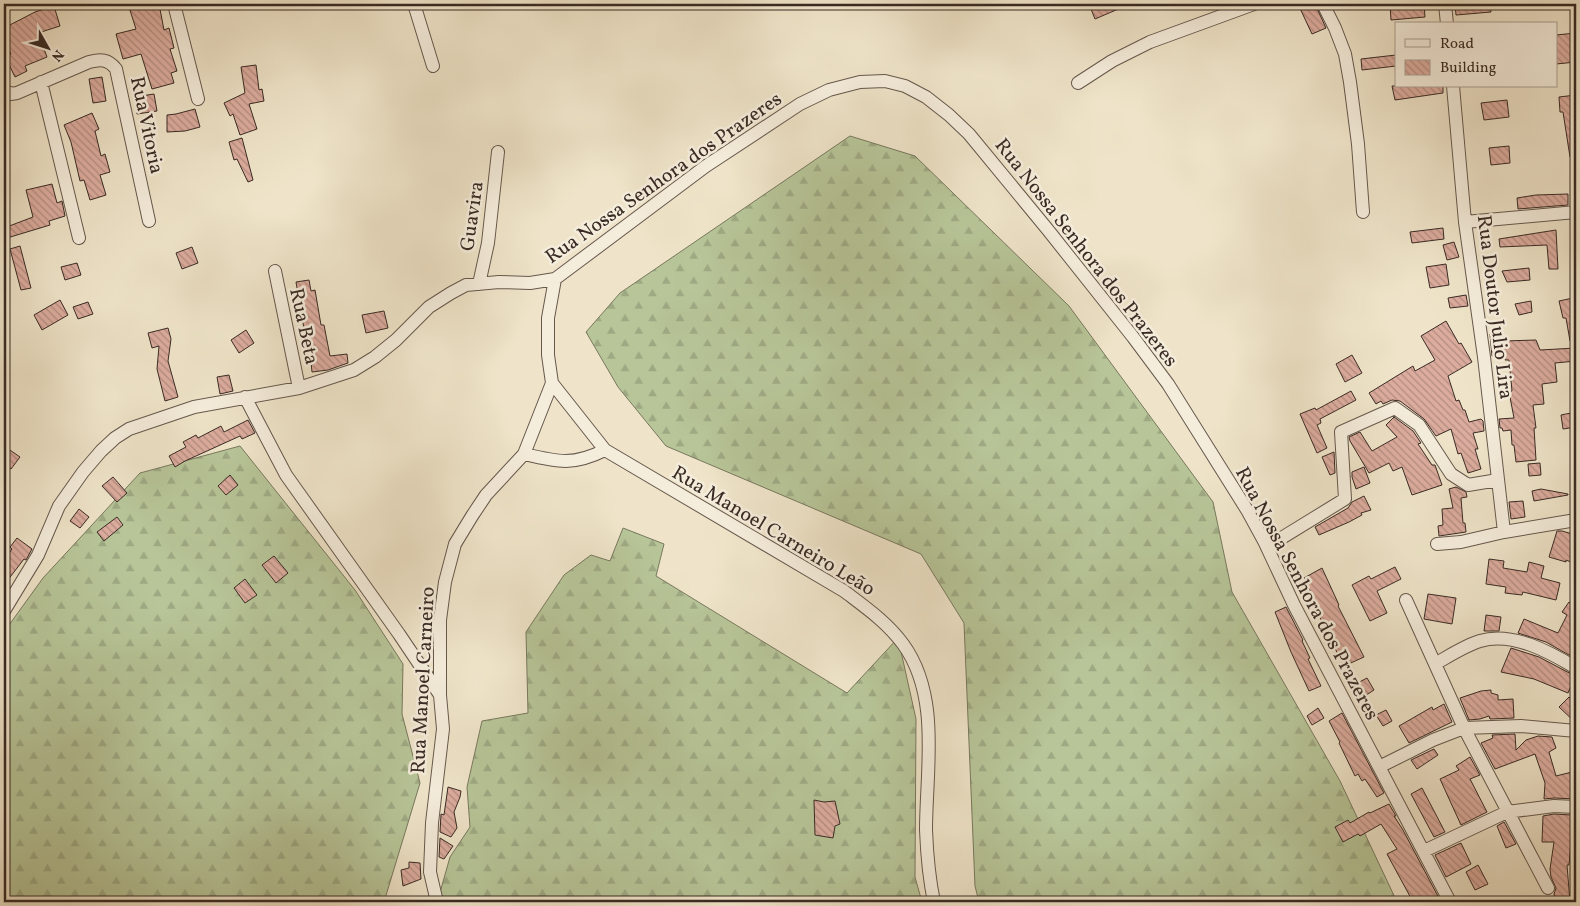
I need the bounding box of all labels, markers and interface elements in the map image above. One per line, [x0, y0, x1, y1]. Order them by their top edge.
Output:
north arrow [22, 22, 72, 72]
legend [1395, 22, 1558, 88]
text: Road [1440, 34, 1474, 55]
text: N [46, 45, 68, 65]
text: Building [1440, 58, 1497, 79]
street label: Rua Vitoria [122, 74, 170, 177]
street label: Rua Nossa Senhora dos Prazeres [540, 86, 788, 271]
street label: Rua Nossa Senhora dos Prazeres [987, 133, 1184, 373]
street label: Guavira [454, 180, 492, 253]
street label: Rua Doutor Julio Lira [1469, 214, 1519, 401]
street label: Rua Beta [281, 285, 325, 367]
street label: Rua Manoel Carneiro Leão [666, 460, 880, 604]
street label: Rua Nossa Senhora dos Prazeres [1227, 462, 1385, 726]
street label: Rua Manoel Carneiro [405, 586, 443, 774]

